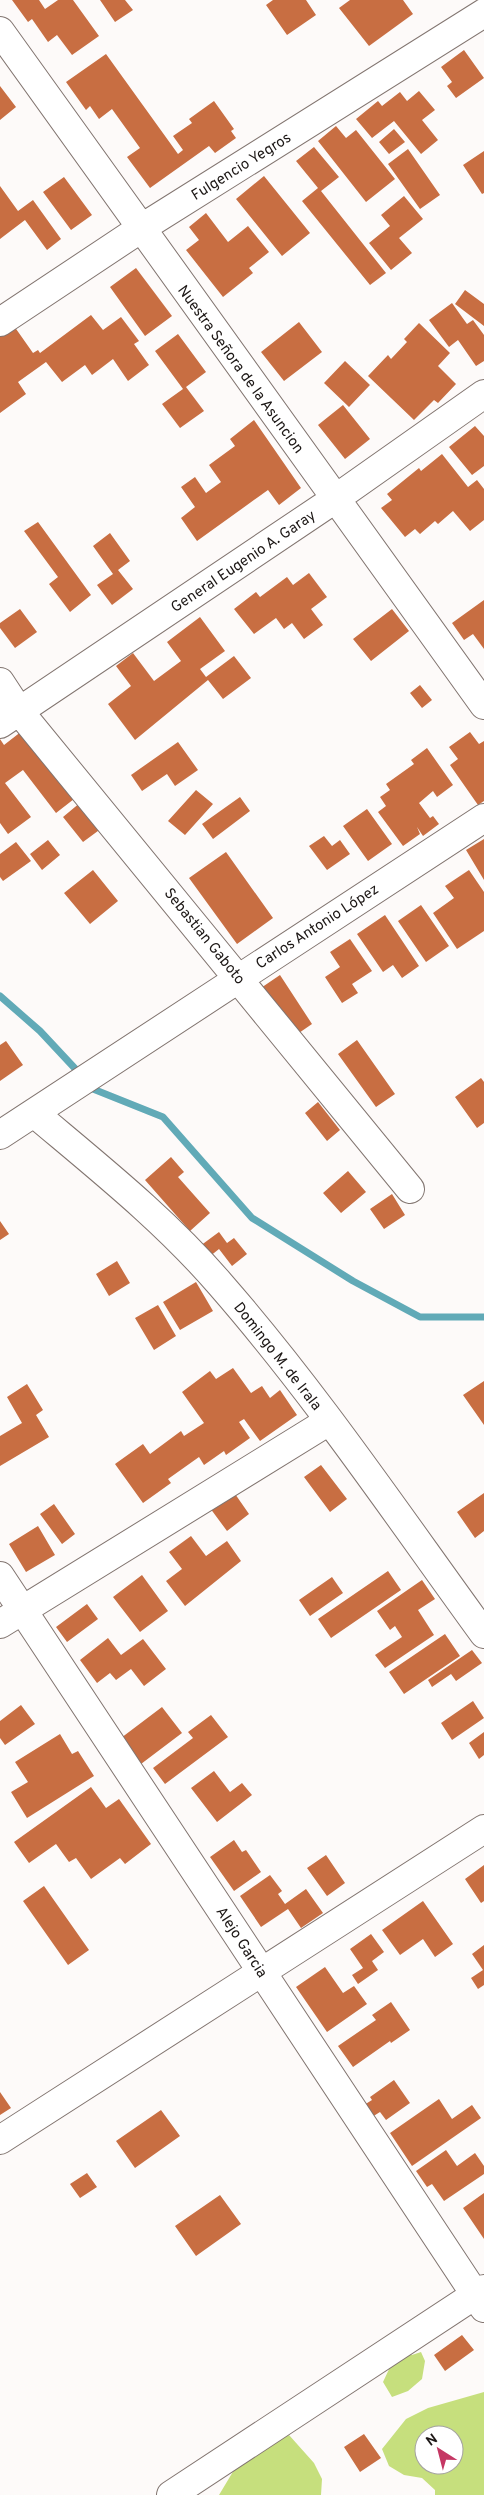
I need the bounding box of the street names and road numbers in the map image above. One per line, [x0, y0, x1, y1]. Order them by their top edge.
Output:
street label: Fulgencio Yegros [188, 129, 295, 206]
street label: Nuestra Señora de la Asuncion [172, 282, 307, 458]
street label: General Eugenio A. Garay [168, 507, 320, 618]
street label: Carlos Antonio López [253, 880, 383, 974]
street label: Sebastian Gaboto [159, 885, 248, 989]
street label: Domingo M. de Irala [229, 1299, 325, 1415]
street label: Alejo Garcia [211, 1904, 271, 1982]

